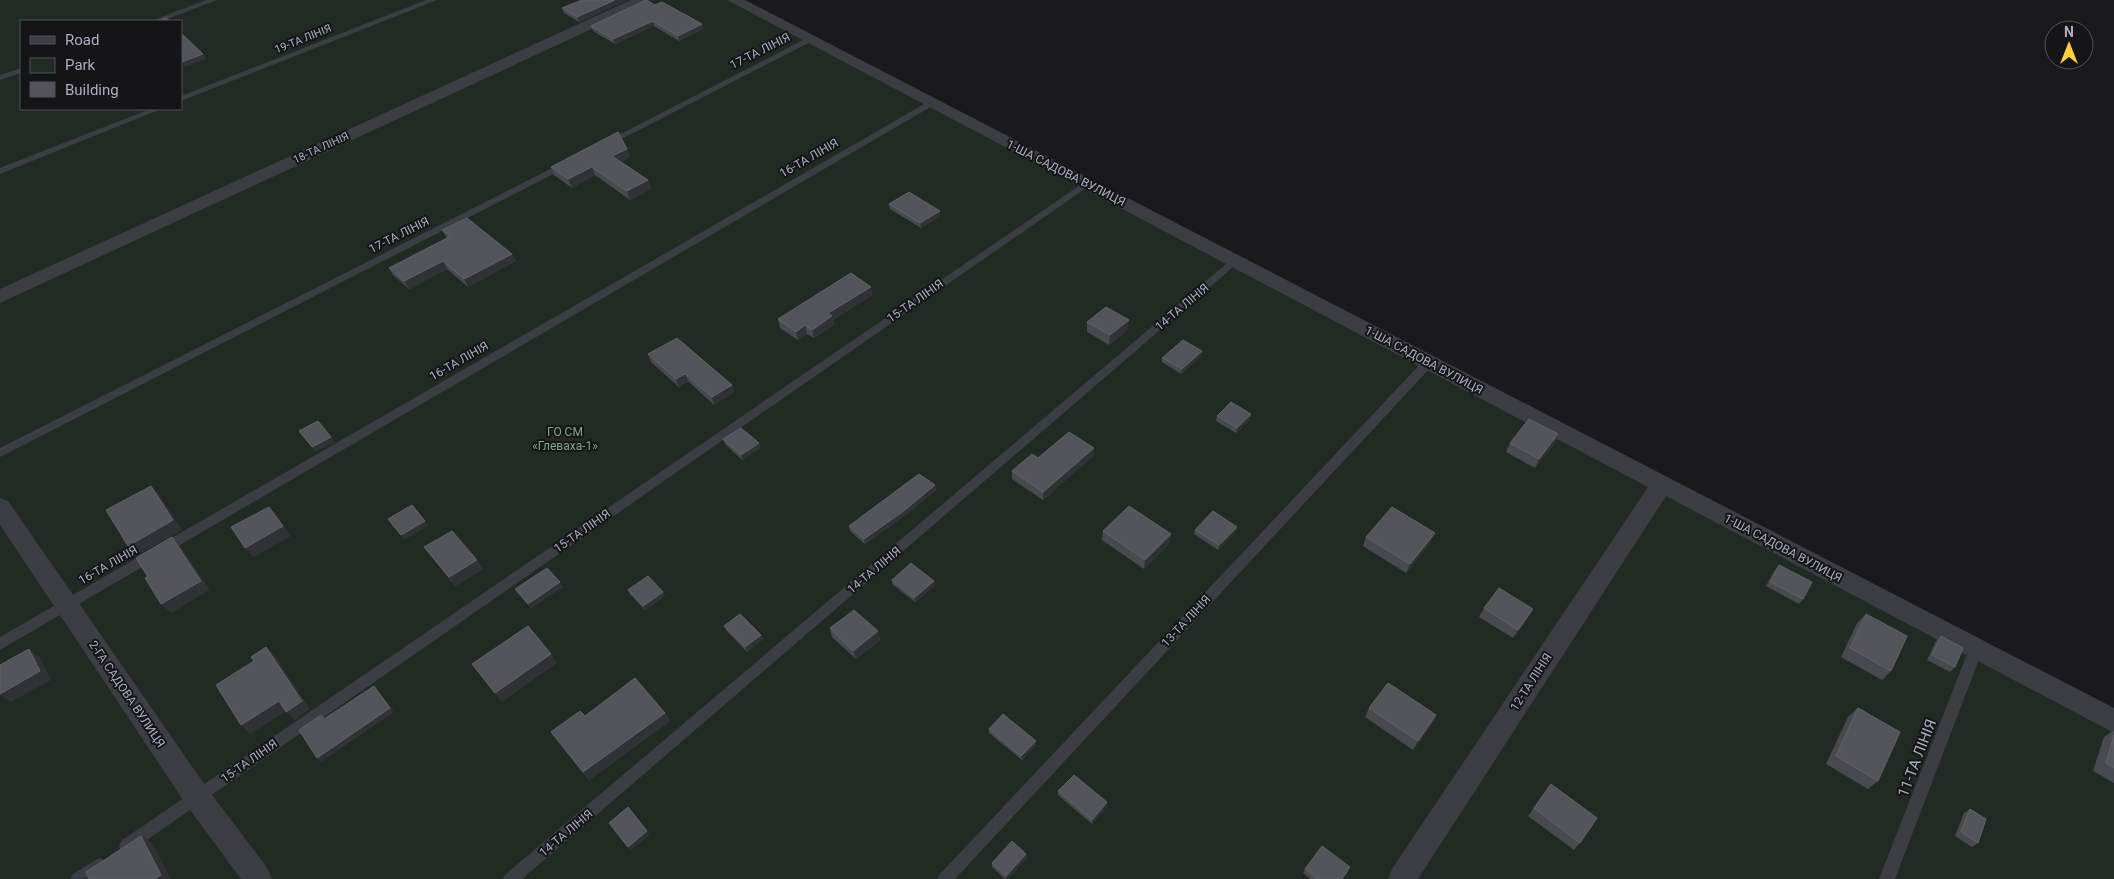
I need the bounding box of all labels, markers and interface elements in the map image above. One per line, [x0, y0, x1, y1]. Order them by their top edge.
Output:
legend [20, 20, 182, 110]
north arrow [2044, 20, 2094, 70]
street label: 19-ТА ЛІНІЯ [273, 22, 333, 56]
text: N [2064, 24, 2074, 40]
street label: 17-ТА ЛІНІЯ [728, 30, 792, 72]
text: Road [65, 31, 99, 49]
text: Park [65, 56, 96, 74]
text: Building [65, 81, 119, 99]
street label: 18-ТА ЛІНІЯ [291, 129, 351, 167]
street label: 16-ТА ЛІНІЯ [777, 136, 841, 180]
street label: 1-ША САДОВА ВУЛИЦЯ [1004, 137, 1128, 209]
street label: 17-ТА ЛІНІЯ [367, 214, 431, 256]
street label: 15-ТА ЛІНІЯ [884, 276, 946, 326]
street label: 14-ТА ЛІНІЯ [1152, 281, 1212, 333]
street label: 1-ША САДОВА ВУЛИЦЯ [1363, 323, 1485, 397]
street label: 16-ТА ЛІНІЯ [427, 339, 491, 383]
park label: ГО СМ «Глеваха-1» [532, 425, 598, 453]
street label: 15-ТА ЛІНІЯ [551, 506, 613, 556]
street label: 1-ША САДОВА ВУЛИЦЯ [1722, 511, 1844, 585]
street label: 16-ТА ЛІНІЯ [76, 543, 140, 587]
street label: 14-ТА ЛІНІЯ [844, 544, 904, 596]
street label: 13-ТА ЛІНІЯ [1159, 592, 1213, 650]
street label: 2-ГА САДОВА ВУЛИЦЯ [86, 638, 168, 750]
street label: 12-ТА ЛІНІЯ [1507, 651, 1555, 713]
street label: 11-ТА ЛІНІЯ [1894, 717, 1940, 799]
street label: 15-ТА ЛІНІЯ [218, 736, 280, 786]
street label: 14-ТА ЛІНІЯ [536, 807, 596, 859]

